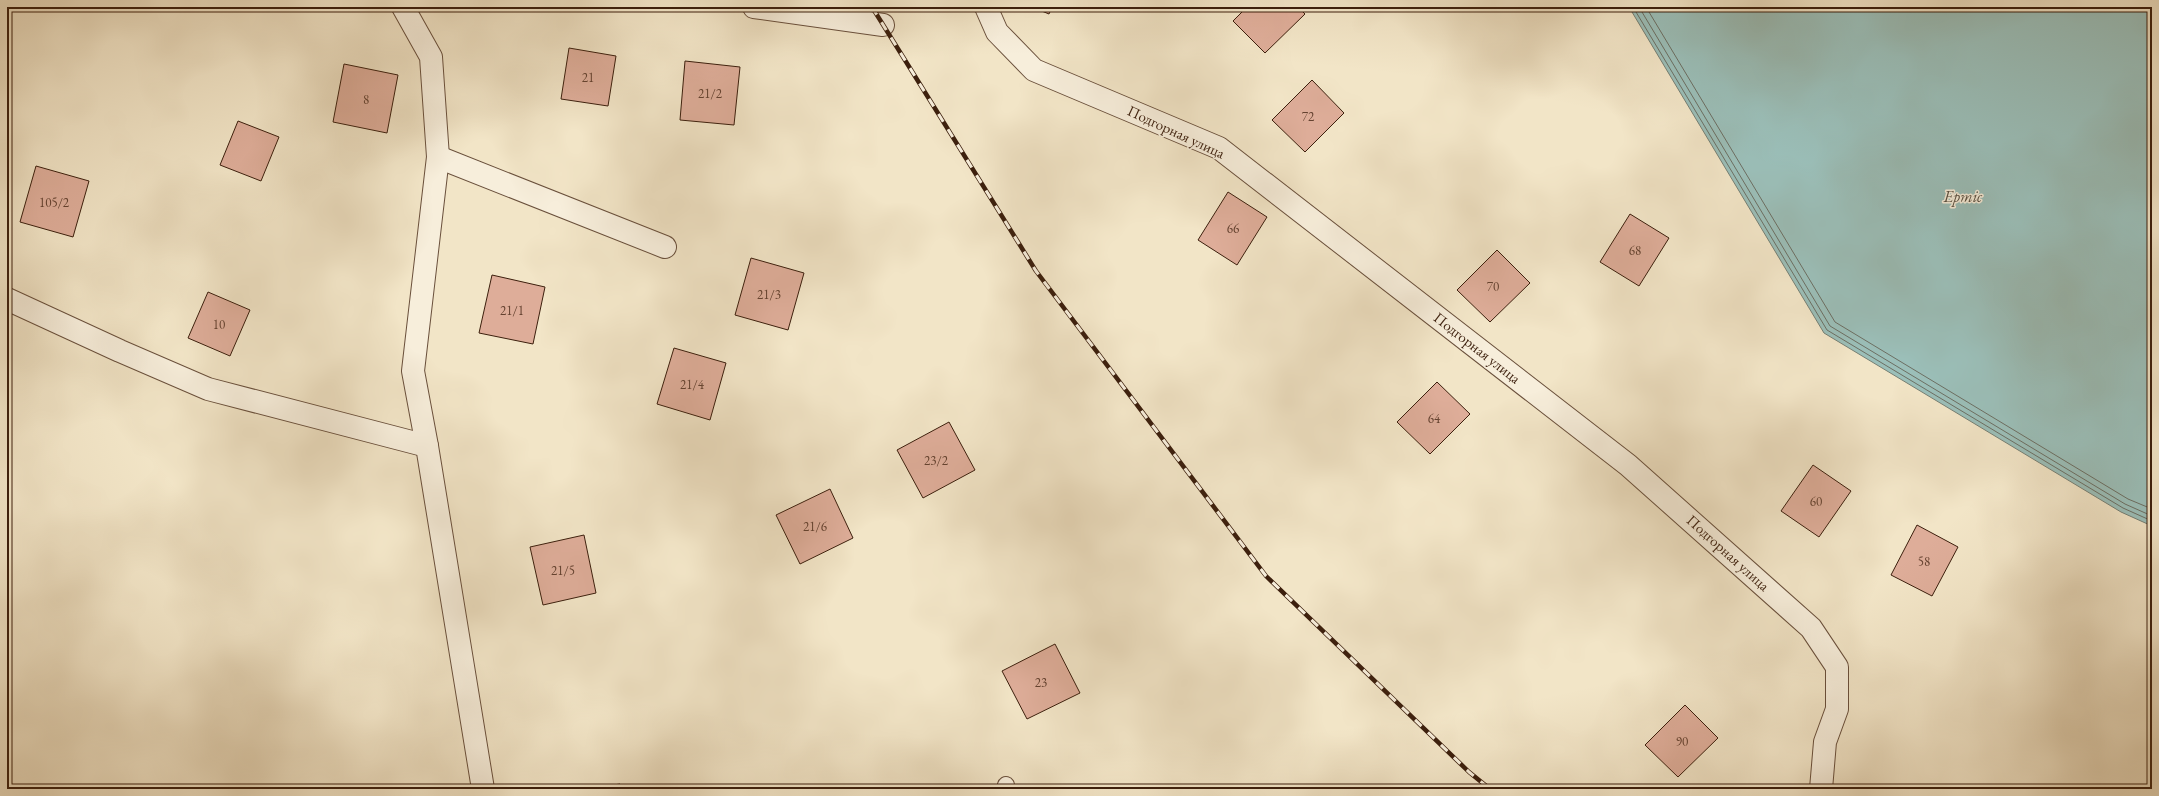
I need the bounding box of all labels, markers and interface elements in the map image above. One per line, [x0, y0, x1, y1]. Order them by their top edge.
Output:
house number: 21 [582, 69, 594, 86]
house number: 21/2 [698, 85, 723, 102]
house number: 8 [363, 91, 369, 108]
street label: Подгорная улица [1124, 101, 1228, 162]
house number: 72 [1302, 108, 1315, 125]
water label: Ертіс [1943, 186, 1983, 207]
house number: 105/2 [39, 194, 70, 211]
house number: 66 [1227, 220, 1239, 237]
house number: 68 [1629, 242, 1641, 259]
house number: 70 [1487, 278, 1499, 295]
house number: 21/3 [757, 286, 781, 303]
house number: 21/1 [500, 302, 524, 319]
street label: Подгорная улица [1430, 308, 1525, 388]
house number: 10 [213, 316, 225, 333]
house number: 21/4 [680, 376, 705, 393]
house number: 64 [1428, 410, 1441, 427]
house number: 23/2 [924, 452, 949, 469]
house number: 60 [1810, 493, 1822, 510]
street label: Подгорная улица [1683, 510, 1774, 595]
house number: 21/6 [803, 518, 827, 535]
house number: 58 [1918, 553, 1930, 570]
house number: 21/5 [551, 562, 575, 579]
house number: 23 [1035, 674, 1047, 691]
house number: 90 [1676, 733, 1688, 750]

